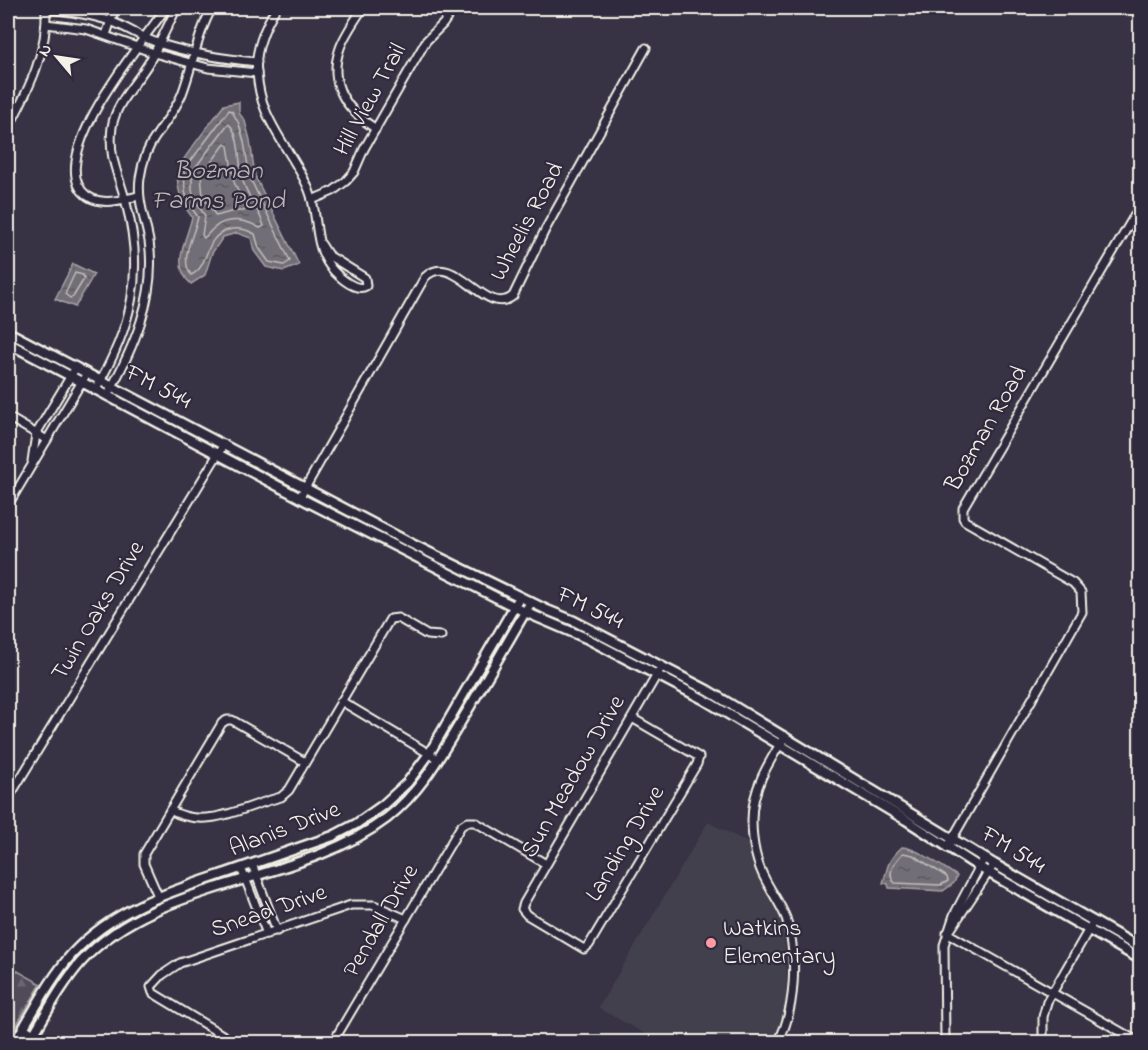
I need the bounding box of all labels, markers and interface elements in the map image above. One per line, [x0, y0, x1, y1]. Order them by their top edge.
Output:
north arrow [27, 27, 87, 87]
street label: Hill View Trail [326, 37, 416, 163]
text: N [33, 40, 59, 61]
water label: Bozman Farms Pond [151, 153, 286, 221]
street label: Wheelis Road [482, 156, 574, 288]
street label: FM 544 [118, 356, 197, 419]
street label: Bozman Road [936, 359, 1037, 499]
street label: Twin Oaks Drive [43, 534, 155, 688]
street label: FM 544 [550, 578, 629, 640]
street label: Sun Meadow Drive [513, 689, 635, 865]
street label: Landing Drive [577, 779, 675, 909]
street label: Alanis Drive [224, 793, 346, 867]
street label: FM 544 [973, 818, 1052, 884]
street label: Pendall Drive [335, 858, 429, 984]
street label: Snead Drive [206, 876, 332, 948]
place label: Watkins Elementary [723, 912, 835, 976]
marker: Watkins Elementary [704, 936, 718, 950]

